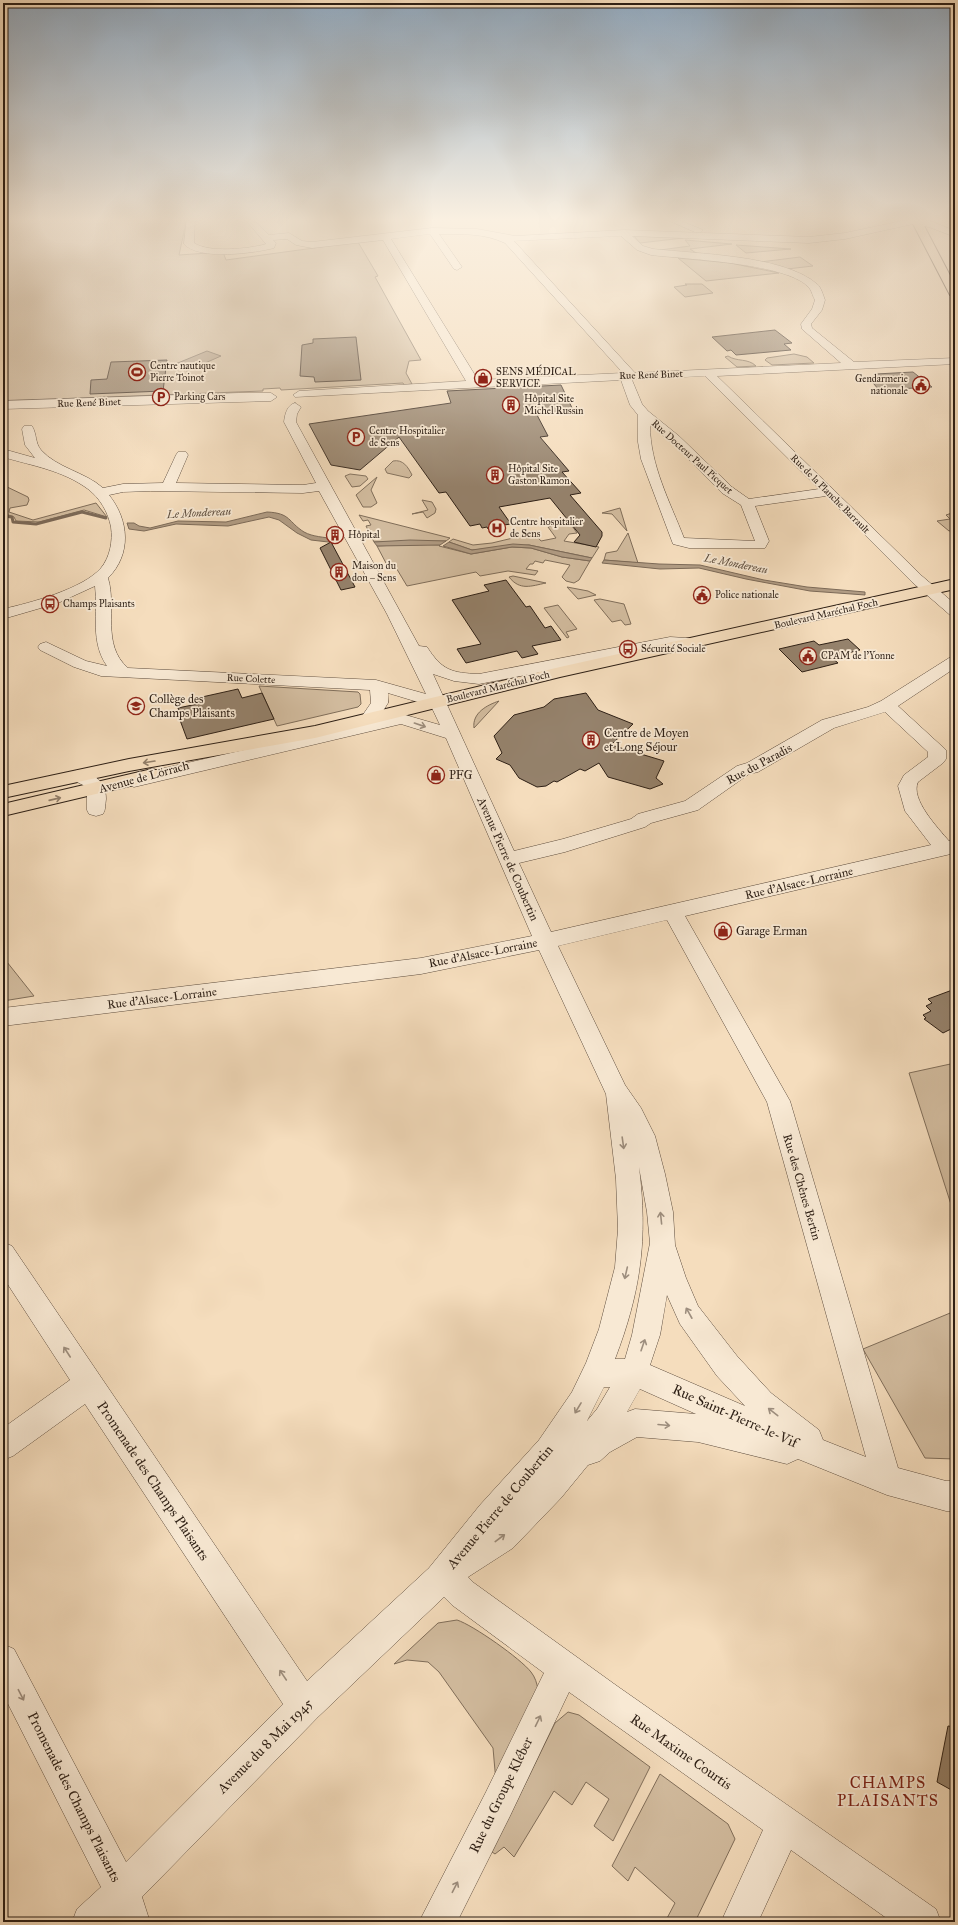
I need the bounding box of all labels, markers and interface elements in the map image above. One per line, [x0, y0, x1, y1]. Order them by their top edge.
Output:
place label: Centre nautique Pierre Toinot [150, 360, 215, 384]
sports icon: Centre nautique Pierre Toinot [127, 362, 147, 382]
place label: SENS MÉDICAL SERVICE [496, 364, 576, 390]
shop icon: SENS MÉDICAL SERVICE [473, 368, 493, 388]
street label: Rue René Binet [619, 368, 684, 382]
place label: Gendarmerie nationale [855, 373, 908, 397]
public building icon: Gendarmerie nationale [911, 375, 931, 395]
parking icon: Parking Cars [151, 387, 171, 407]
place label: Parking Cars [174, 391, 226, 403]
place label: Hôpital Site Michel Russin [524, 393, 584, 417]
building icon: Hôpital Site Michel Russin [501, 395, 521, 415]
street label: Rue René Binet [57, 396, 122, 410]
street label: Rue Docteur Paul Picquet [648, 417, 735, 498]
place label: Centre Hospitalier de Sens [369, 425, 445, 449]
parking icon: Centre Hospitalier de Sens [346, 427, 366, 447]
street label: Rue de la Planche Barrault [788, 452, 872, 536]
place label: Hôpital Site Gaston Ramon [508, 463, 570, 487]
building icon: Hôpital Site Gaston Ramon [485, 465, 505, 485]
water label: Le Mondereau [166, 505, 232, 521]
place label: Centre hospitalier de Sens [510, 516, 583, 540]
hospital icon: Centre hospitalier de Sens [487, 518, 507, 538]
building icon: Hôpital [325, 525, 345, 545]
place label: Hôpital [348, 529, 380, 541]
water label: Le Mondereau [702, 551, 769, 577]
place label: Maison du don – Sens [352, 560, 397, 584]
building icon: Maison du don – Sens [329, 562, 349, 582]
public building icon: Police nationale [692, 585, 712, 605]
place label: Police nationale [715, 589, 779, 601]
bus stop icon: Champs Plaisants [40, 594, 60, 614]
street label: Boulevard Maréchal Foch [773, 596, 879, 632]
place label: Champs Plaisants [63, 598, 135, 610]
bus stop icon: Sécurité Sociale [618, 639, 638, 659]
place label: Sécurité Sociale [641, 643, 706, 655]
public building icon: CPAM de l'Yonne [798, 646, 818, 666]
place label: CPAM de l'Yonne [821, 650, 895, 662]
street label: Boulevard Maréchal Foch [445, 668, 551, 706]
street label: Rue Colette [226, 672, 276, 686]
place label: Collège des Champs Plaisants [149, 692, 235, 720]
school or university icon: Collège des Champs Plaisants [126, 696, 146, 716]
one-way arrow [414, 722, 427, 729]
place label: Centre de Moyen et Long Séjour [604, 726, 689, 755]
building icon: Centre de Moyen et Long Séjour [581, 730, 601, 750]
street label: Rue du Paradis [724, 741, 794, 787]
street label: Avenue de Lörrach [96, 758, 191, 796]
one-way arrow [143, 758, 156, 766]
shop icon: PFG [426, 765, 446, 785]
place label: PFG [449, 768, 473, 782]
one-way arrow [48, 794, 61, 802]
street label: Avenue Pierre de Coubertin [474, 794, 542, 923]
street label: Rue d'Alsace-Lorraine [744, 864, 854, 902]
shop icon: Garage Erman [713, 921, 733, 941]
place label: Garage Erman [736, 924, 808, 939]
street label: Rue d'Alsace-Lorraine [427, 936, 539, 970]
street label: Rue d'Alsace-Lorraine [106, 984, 218, 1012]
street label: Rue des Chênes Bertin [780, 1132, 824, 1242]
one-way arrow [619, 1137, 627, 1150]
one-way arrow [657, 1212, 665, 1225]
one-way arrow [621, 1266, 629, 1279]
one-way arrow [685, 1307, 692, 1319]
one-way arrow [639, 1340, 647, 1352]
one-way arrow [62, 1346, 71, 1357]
street label: Rue Saint-Pierre-le-Vif [670, 1381, 802, 1452]
street label: Promenade des Champs Plaisants [93, 1398, 213, 1564]
one-way arrow [574, 1402, 582, 1414]
one-way arrow [767, 1408, 778, 1416]
one-way arrow [657, 1422, 670, 1429]
street label: Avenue Pierre de Coubertin [443, 1441, 557, 1573]
one-way arrow [495, 1533, 506, 1542]
one-way arrow [279, 1669, 287, 1680]
one-way arrow [18, 1689, 25, 1701]
street label: Avenue du 8 Mai 1945 [213, 1695, 316, 1798]
street label: Promenade des Champs Plaisants [24, 1709, 124, 1885]
street label: Rue Maxime Courtis [627, 1711, 735, 1793]
one-way arrow [535, 1715, 542, 1727]
street label: Rue du Groupe Kléber [466, 1734, 537, 1856]
district label: CHAMPS PLAISANTS [837, 1773, 939, 1810]
one-way arrow [452, 1882, 459, 1894]

